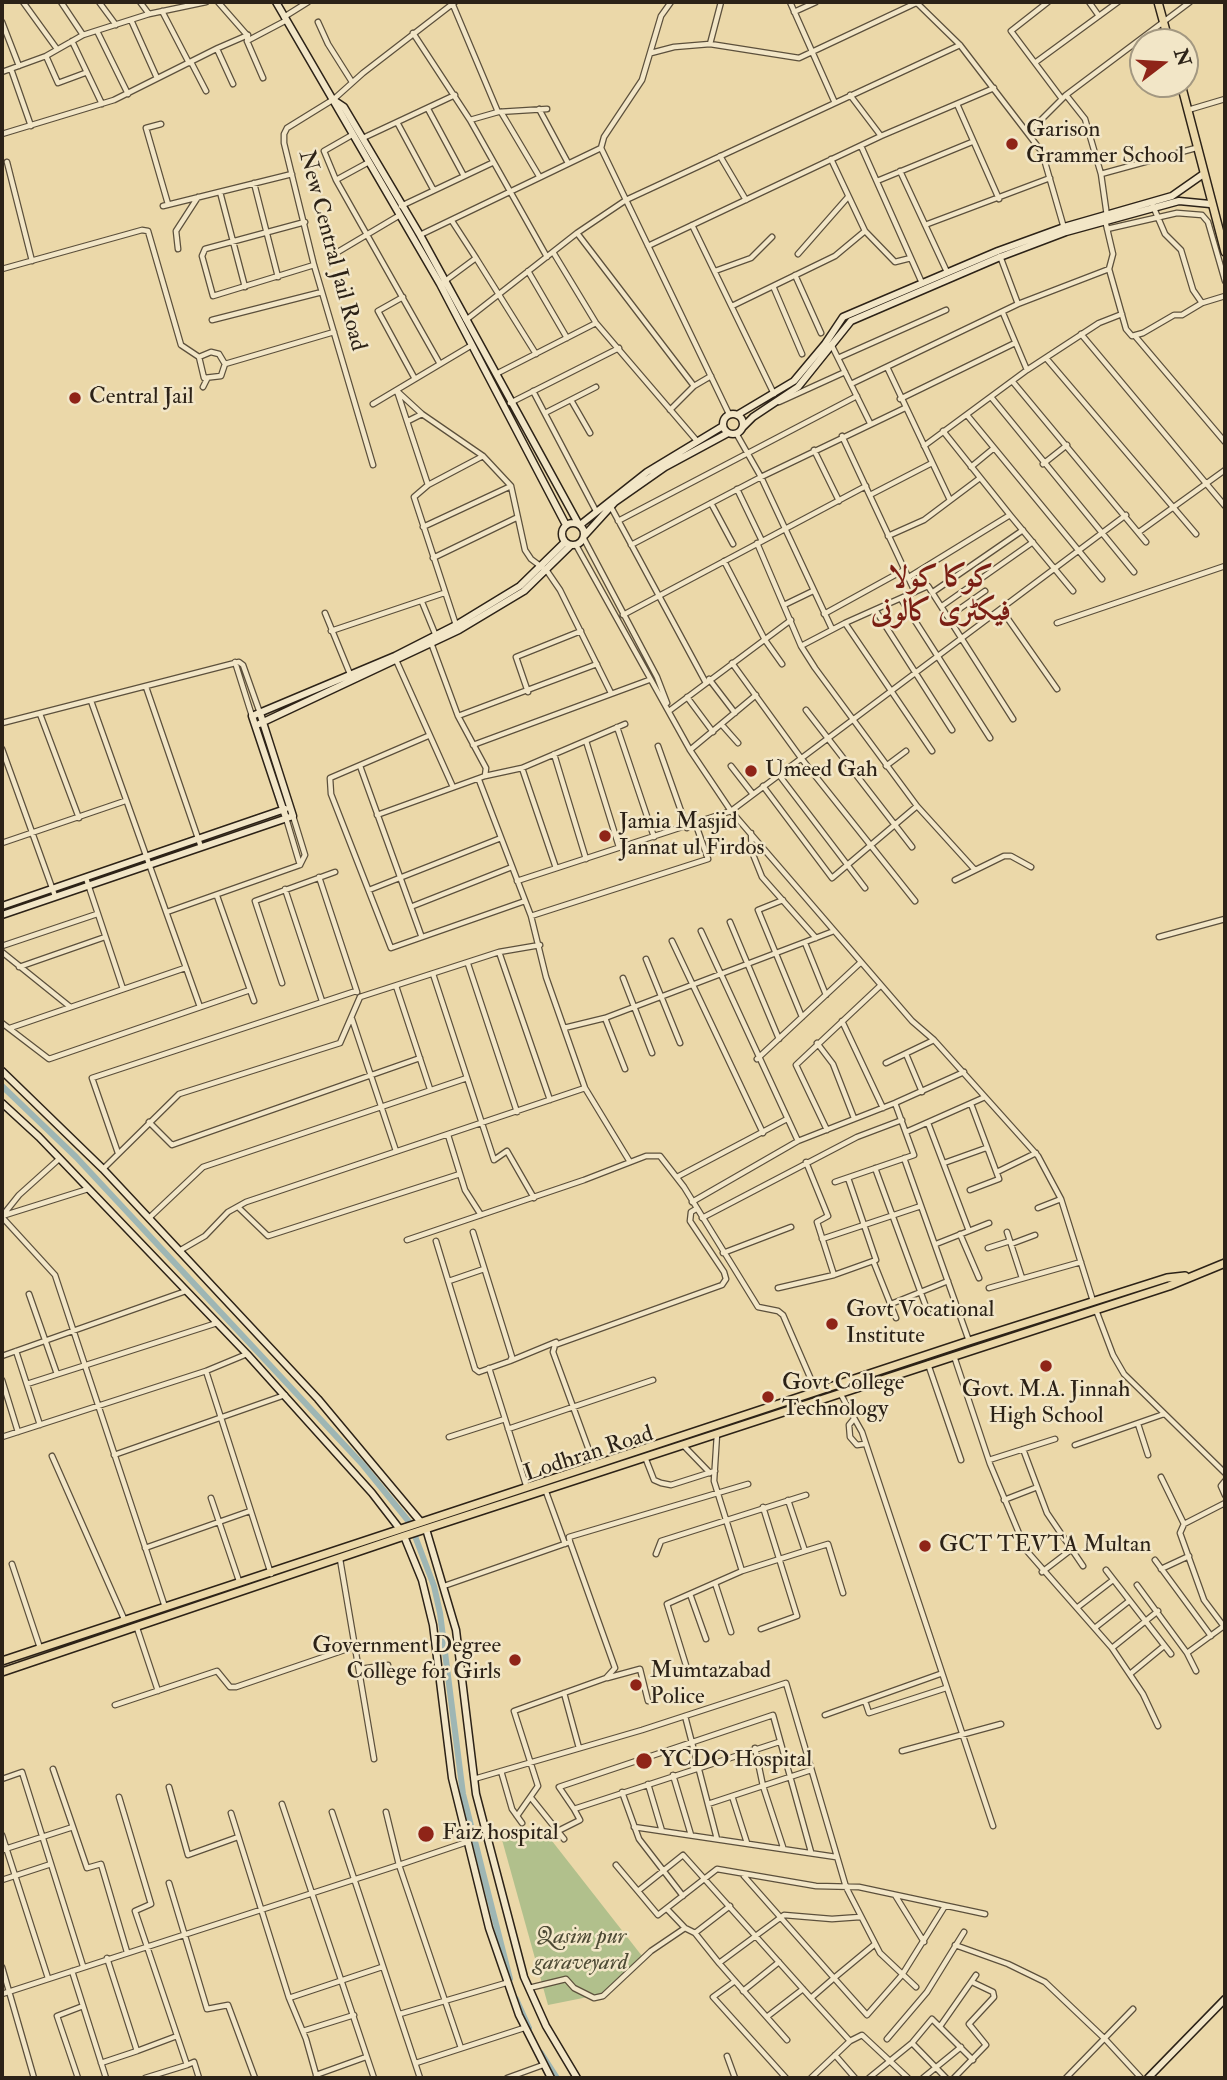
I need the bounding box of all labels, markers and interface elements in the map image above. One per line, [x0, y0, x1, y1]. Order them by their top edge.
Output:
north arrow [1129, 28, 1199, 98]
text: N [1168, 46, 1196, 69]
place label: Garison Grammer School [1026, 117, 1184, 171]
marker: Garison Grammer School [1004, 136, 1020, 152]
street label: New Central Jail Road [291, 148, 371, 354]
place label: Central Jail [89, 384, 194, 412]
marker: Central Jail [67, 390, 83, 406]
district label: کوکا کولا فیکٹری کالونی [871, 562, 1011, 632]
place label: Umeed Gah [765, 757, 878, 785]
marker: Umeed Gah [743, 763, 759, 779]
place label: Jamia Masjid Jannat ul Firdos [619, 809, 764, 863]
marker: Jamia Masjid Jannat ul Firdos [597, 828, 613, 844]
place label: Govt Vocational Institute [846, 1297, 994, 1351]
marker: Govt Vocational Institute [824, 1316, 840, 1332]
marker: Govt. M.A. Jinnah High School [1038, 1358, 1054, 1374]
place label: Govt College Technology [782, 1370, 904, 1424]
place label: Govt. M.A. Jinnah High School [962, 1377, 1130, 1431]
marker: Govt College Technology [760, 1389, 776, 1405]
street label: Lodhran Road [521, 1421, 657, 1489]
place label: GCT TEVTA Multan [939, 1532, 1151, 1560]
marker: GCT TEVTA Multan [917, 1538, 933, 1554]
place label: Government Degree College for Girls [312, 1633, 501, 1687]
marker: Government Degree College for Girls [507, 1652, 523, 1668]
place label: Mumtazabad Police [650, 1658, 771, 1712]
marker: Mumtazabad Police [628, 1677, 644, 1693]
place label: YCDO Hospital [660, 1747, 812, 1775]
marker: YCDO Hospital [634, 1751, 654, 1771]
place label: Faiz hospital [442, 1820, 559, 1848]
marker: Faiz hospital [416, 1824, 436, 1844]
park label: Qasim pur garaveyard [534, 1924, 628, 1978]

